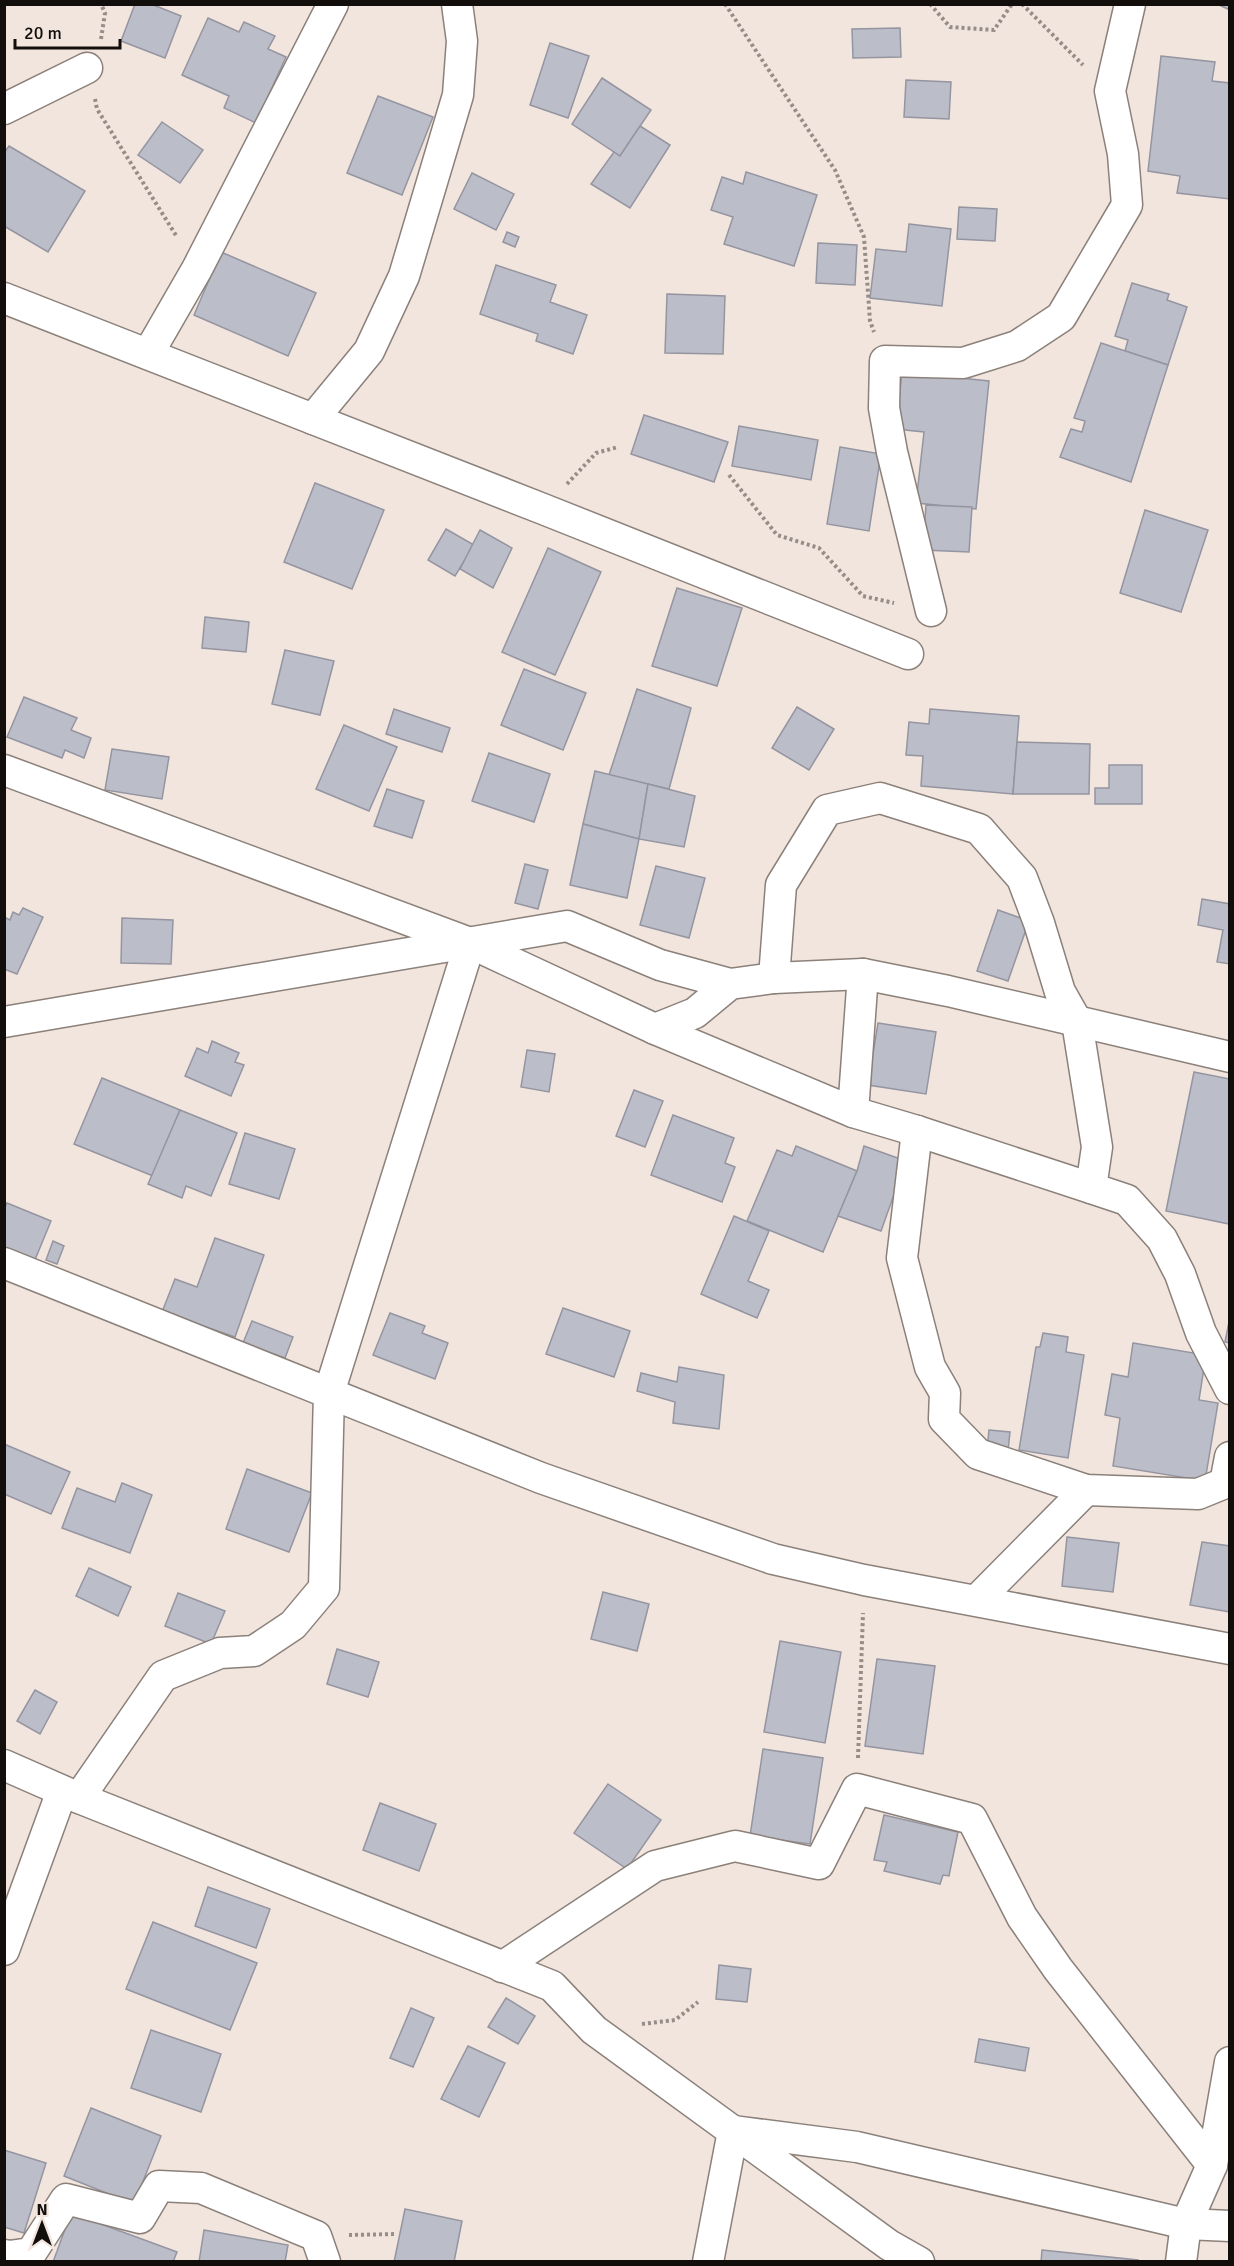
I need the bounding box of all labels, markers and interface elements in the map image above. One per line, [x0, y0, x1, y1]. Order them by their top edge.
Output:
scale bar [15, 12, 120, 50]
text: 20 m [24, 22, 62, 44]
north arrow [12, 2194, 72, 2254]
text: N [36, 2200, 48, 2220]

